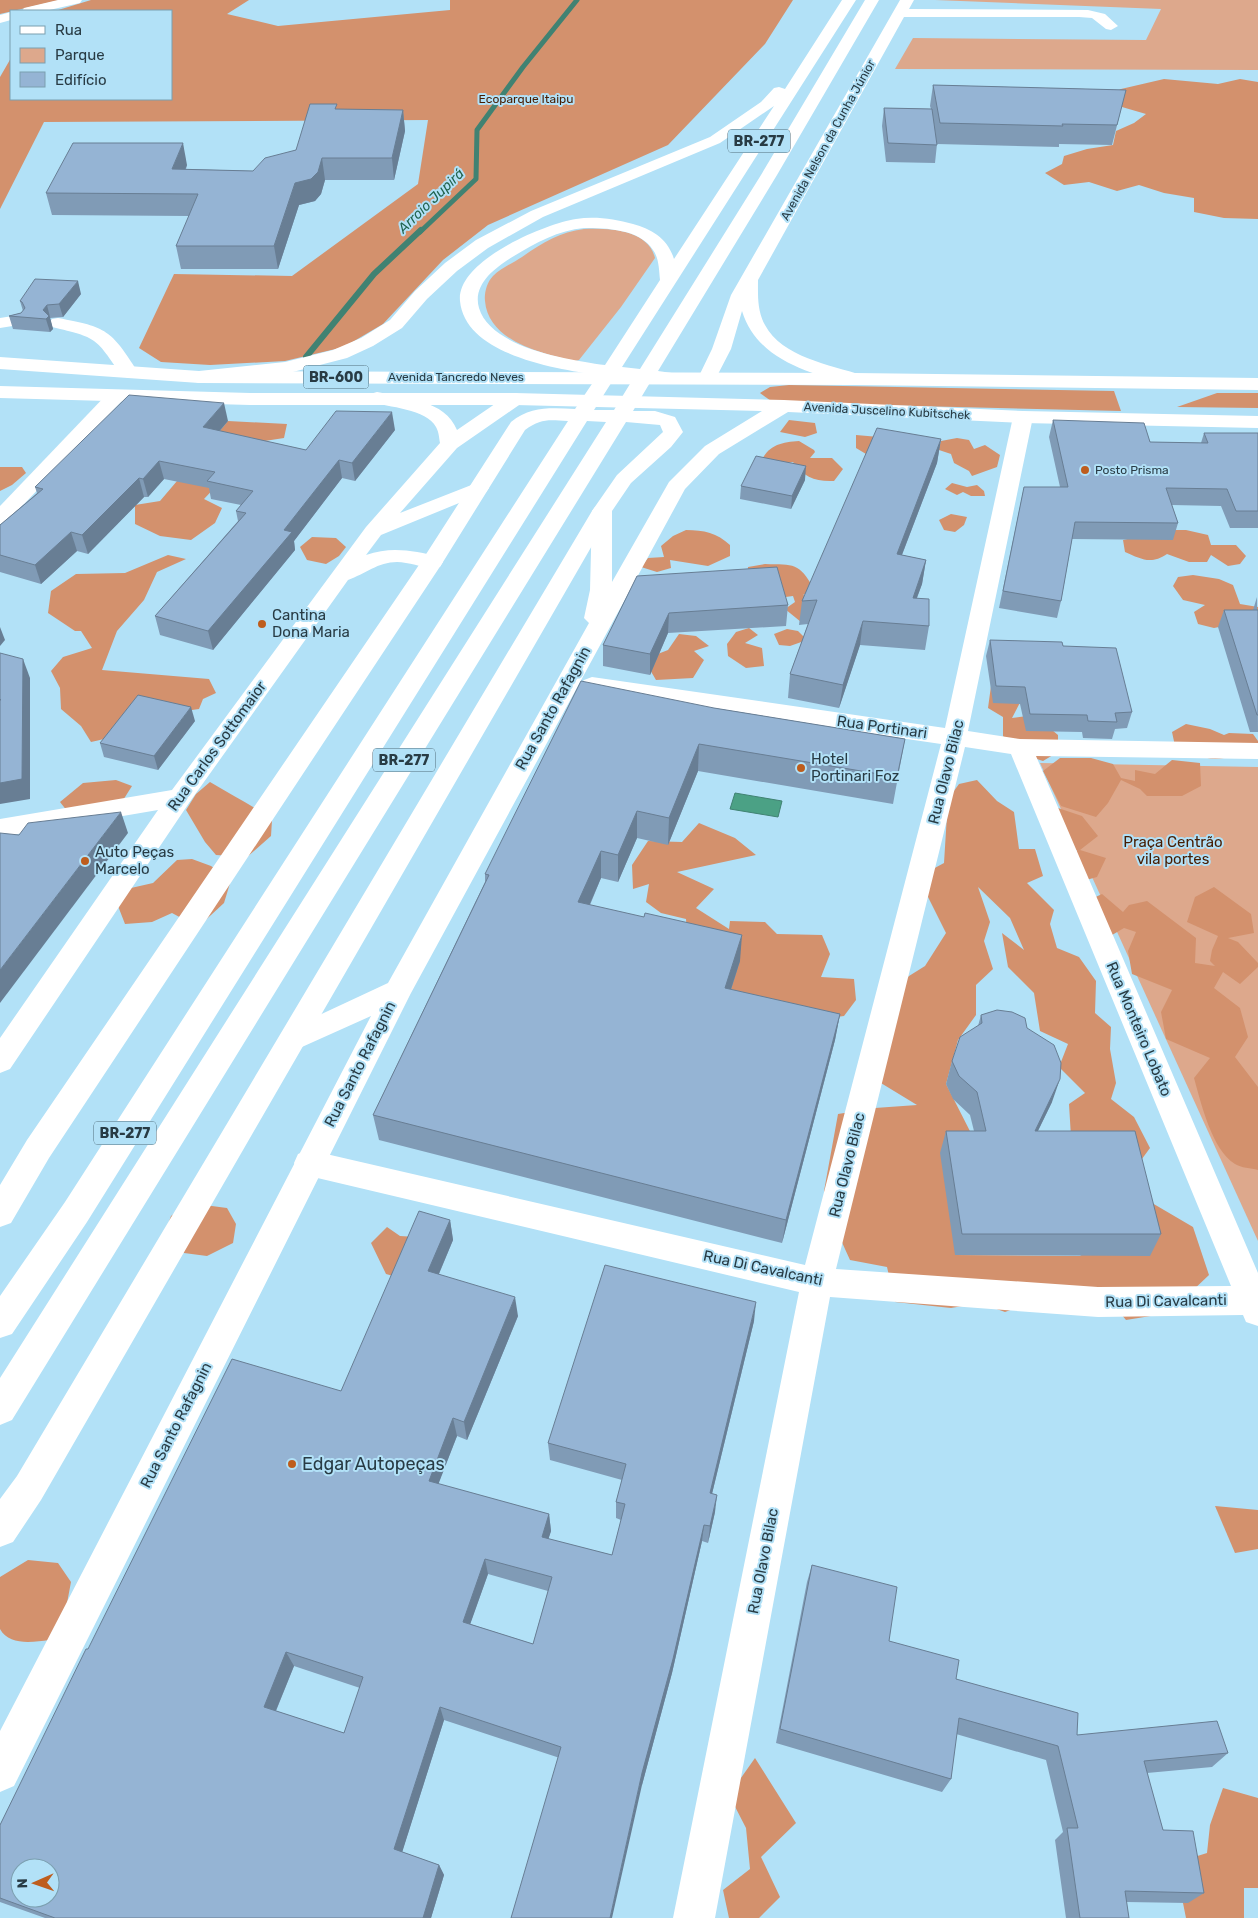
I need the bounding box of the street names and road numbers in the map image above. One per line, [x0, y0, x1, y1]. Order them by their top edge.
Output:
street label: Avenida Nelson da Cunha Júnior [778, 57, 878, 223]
road number: BR-277 [728, 130, 790, 152]
road number: BR-600 [304, 366, 368, 388]
street label: Avenida Tancredo Neves [388, 370, 524, 384]
street label: Avenida Juscelino Kubitschek [803, 400, 971, 422]
street label: Rua Santo Rafagnin [512, 643, 594, 773]
street label: Rua Carlos Sottomaior [164, 677, 270, 814]
street label: Rua Portinari [836, 712, 928, 742]
street label: Rua Olavo Bilac [924, 718, 968, 826]
road number: BR-277 [373, 748, 435, 772]
street label: Rua Monteiro Lobato [1102, 959, 1176, 1099]
street label: Rua Santo Rafagnin [321, 998, 399, 1130]
street label: Rua Olavo Bilac [825, 1111, 869, 1219]
road number: BR-277 [94, 1122, 156, 1144]
street label: Rua Di Cavalcanti [702, 1247, 824, 1289]
street label: Rua Di Cavalcanti [1105, 1291, 1227, 1311]
street label: Rua Santo Rafagnin [137, 1359, 215, 1491]
street label: Rua Olavo Bilac [744, 1507, 782, 1615]

